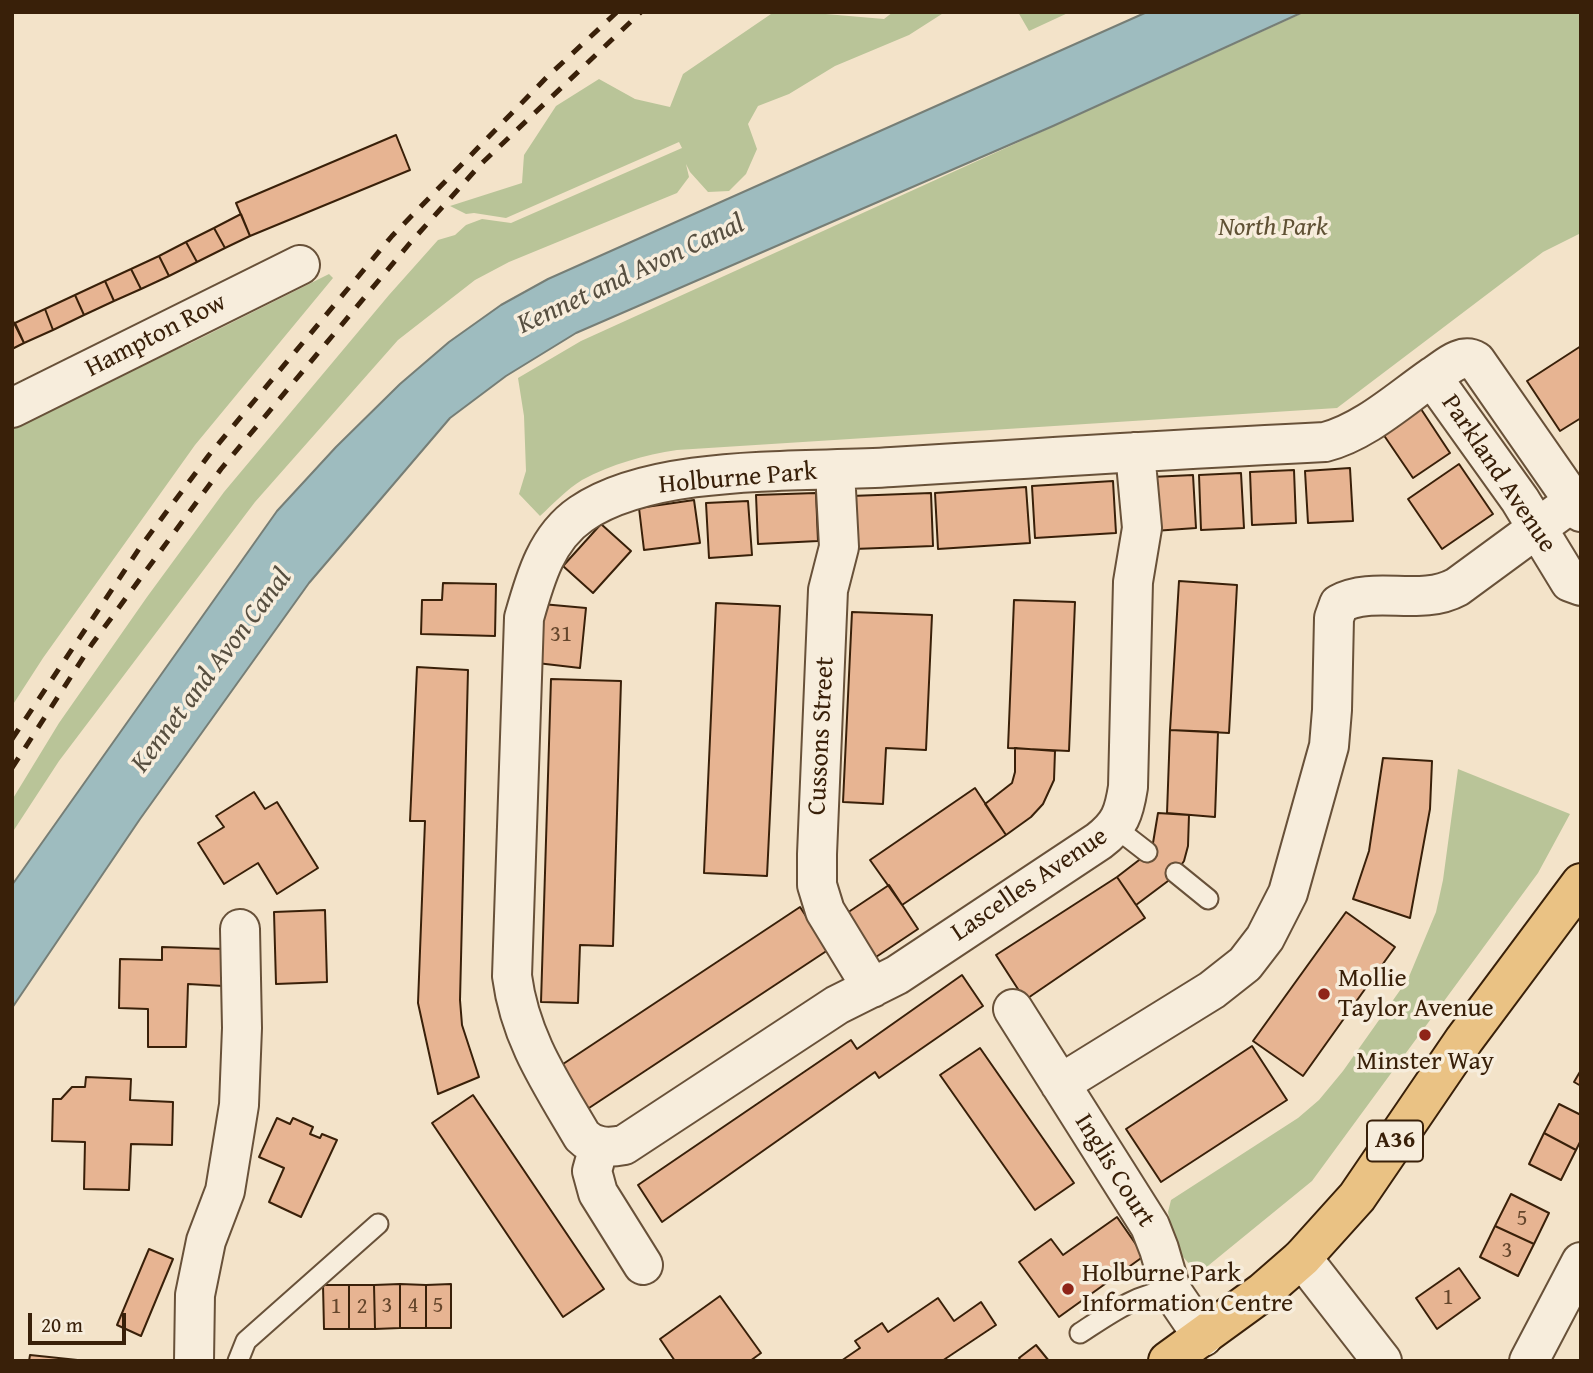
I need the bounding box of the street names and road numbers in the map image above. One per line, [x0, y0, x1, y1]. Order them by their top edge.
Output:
street label: Hampton Row [80, 287, 232, 385]
street label: Parkland Avenue [1434, 389, 1562, 559]
street label: Holburne Park [658, 457, 818, 501]
street label: Cussons Street [802, 656, 842, 816]
street label: Lascelles Avenue [946, 821, 1114, 949]
street label: Inglis Court [1067, 1109, 1161, 1233]
road number: A36 [1367, 1120, 1423, 1162]

